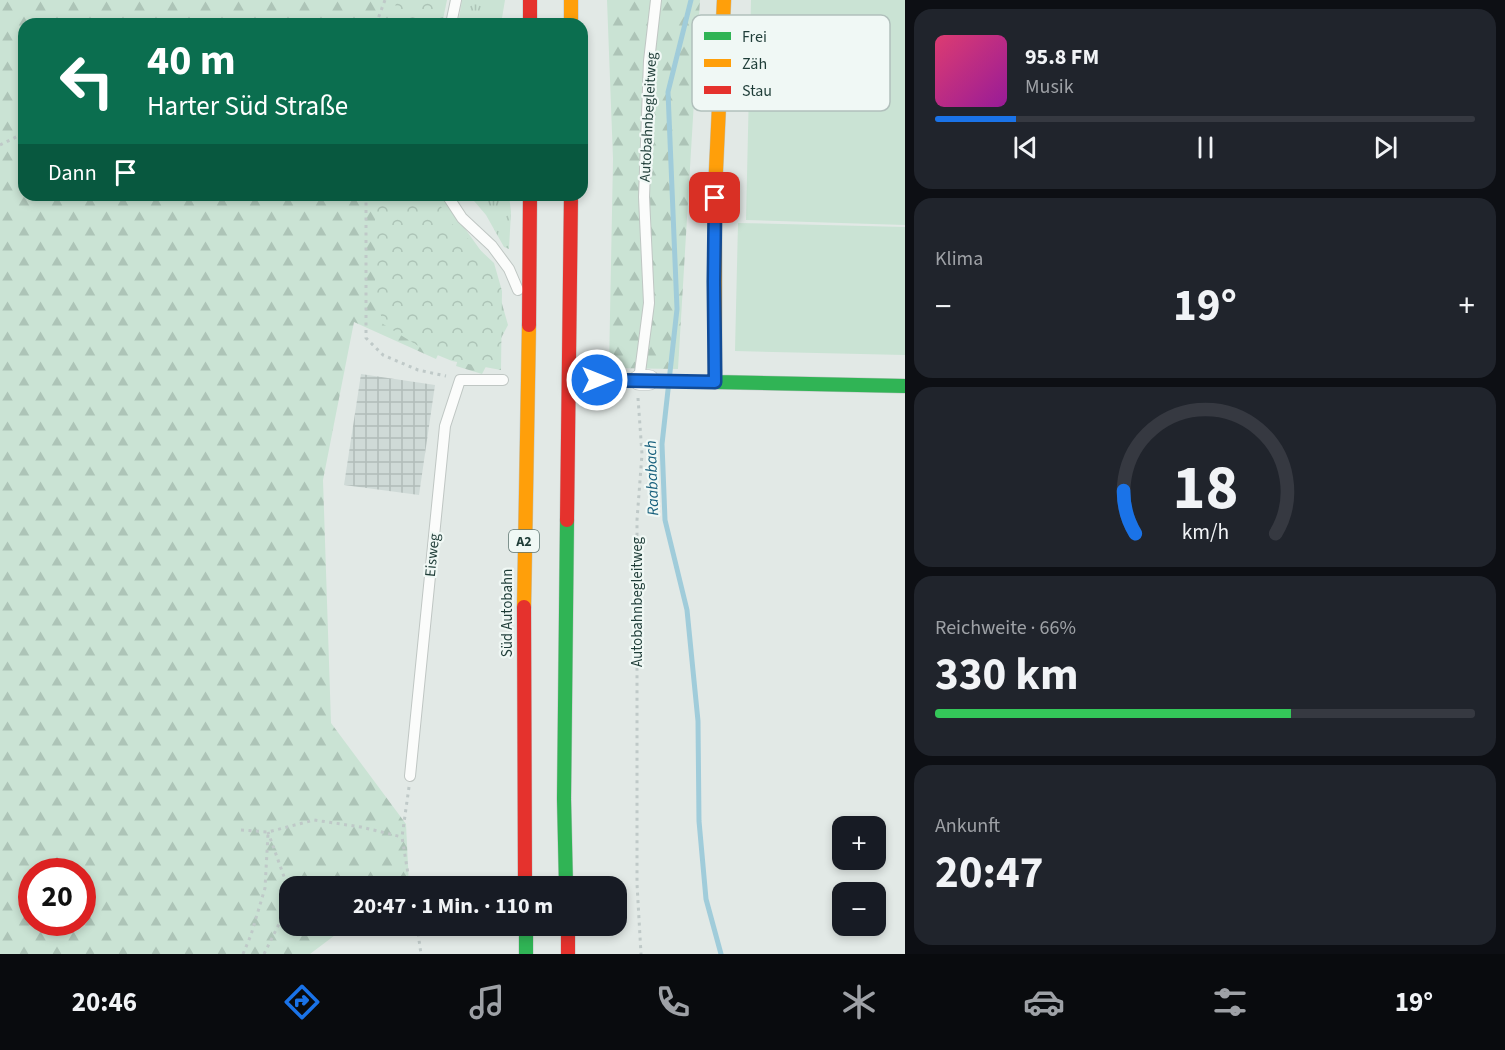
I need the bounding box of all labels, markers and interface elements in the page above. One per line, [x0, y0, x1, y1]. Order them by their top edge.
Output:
legend [692, 15, 890, 111]
text: Frei [742, 26, 767, 48]
text: 40 m [147, 31, 236, 91]
text: 95.8 FM [1025, 41, 1099, 73]
icon: left [48, 42, 126, 120]
street label: Autobahnbegleitweg [635, 51, 662, 182]
text: Zäh [742, 53, 767, 75]
text: Musik [1025, 73, 1074, 101]
text: Stau [742, 80, 772, 102]
text: Harter Süd Straße [147, 87, 348, 126]
icon: previous [1009, 131, 1042, 164]
icon: pause [1189, 131, 1222, 164]
icon: next [1369, 131, 1402, 164]
icon: arrive [109, 156, 142, 189]
text: Dann [48, 157, 97, 189]
pin [689, 172, 740, 223]
icon: arrive [698, 181, 731, 214]
text: Klima [935, 245, 983, 273]
text: 19° [1173, 274, 1237, 338]
text: − [935, 283, 951, 330]
text: + [1459, 283, 1475, 330]
position arrow [565, 348, 629, 412]
water label: Raababach [640, 440, 664, 516]
text: 18 [1172, 444, 1238, 533]
text: km/h [1181, 517, 1229, 548]
road number: A2 [509, 530, 539, 552]
street label: Eisweg [420, 532, 445, 578]
street label: Autobahnbegleitweg [627, 537, 648, 667]
street label: Süd Autobahn [497, 569, 518, 657]
text: Reichweite · 66% [935, 614, 1076, 642]
text: 330 km [935, 643, 1079, 707]
text: Ankunft [935, 812, 1000, 840]
map controls [832, 816, 886, 936]
button: + [832, 816, 886, 870]
text: 20:47 [935, 841, 1044, 905]
speed limit sign: 20 [18, 858, 96, 936]
button: − [832, 882, 886, 936]
text: 20:47 · 1 Min. · 110 m [353, 890, 553, 922]
icon: directions [281, 981, 323, 1023]
icon: music [466, 981, 508, 1023]
icon: phone [652, 981, 694, 1023]
icon: climate [838, 981, 880, 1023]
icon: car [1023, 981, 1065, 1023]
icon: filters [1209, 981, 1251, 1023]
text: 20:46 [72, 983, 137, 1022]
text: 19° [1395, 983, 1433, 1022]

